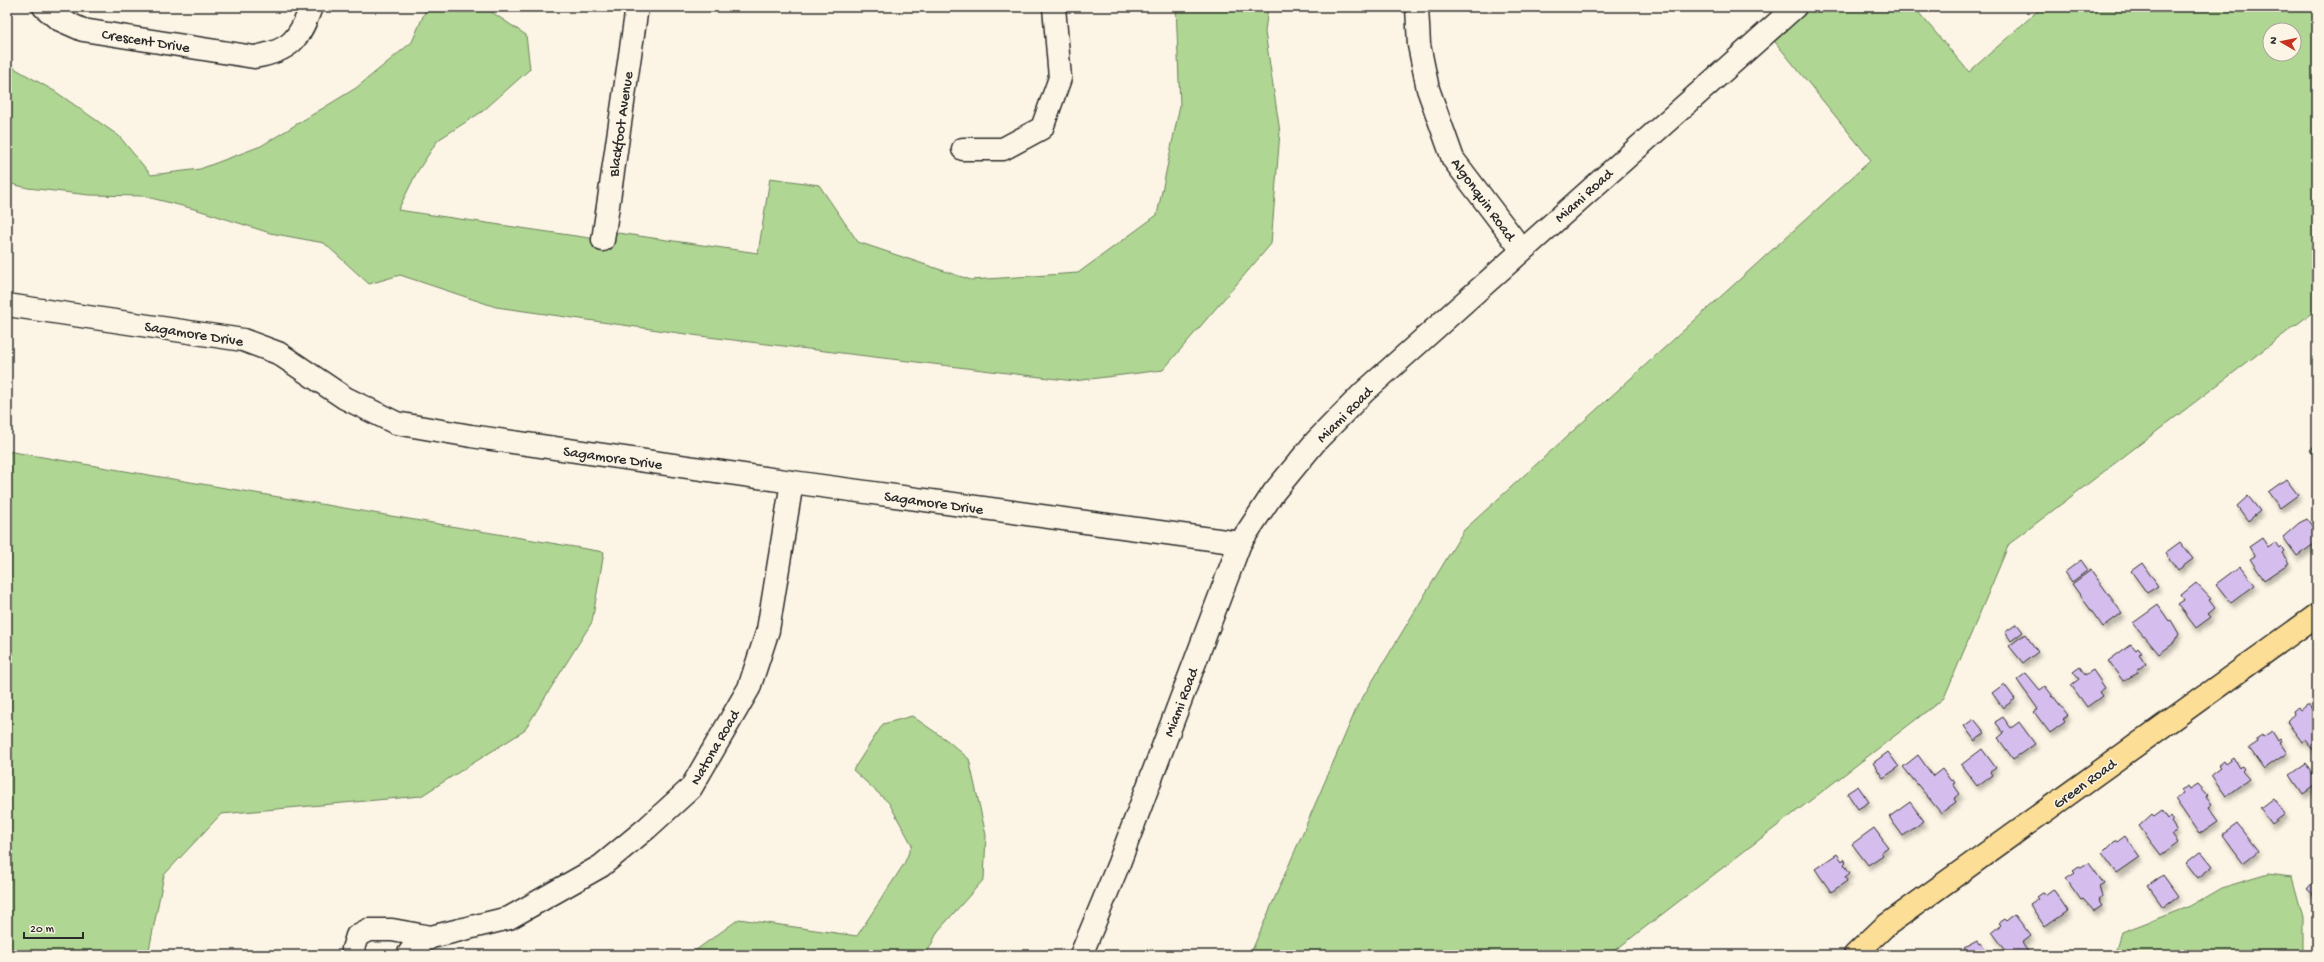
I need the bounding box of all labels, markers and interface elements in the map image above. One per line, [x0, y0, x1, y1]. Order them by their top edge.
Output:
north arrow [2262, 22, 2302, 62]
street label: Crescent Drive [100, 26, 191, 58]
text: N [2268, 36, 2281, 45]
street label: Blackfoot Avenue [606, 70, 638, 179]
street label: Algonquin Road [1446, 155, 1519, 246]
street label: Miami Road [1551, 165, 1618, 227]
street label: Sagamore Drive [143, 318, 245, 352]
street label: Miami Road [1314, 383, 1378, 447]
street label: Sagamore Drive [562, 443, 664, 475]
street label: Sagamore Drive [883, 488, 985, 520]
street label: Miami Road [1161, 665, 1204, 740]
street label: Natona Road [687, 706, 745, 789]
street label: Green Road [2050, 755, 2121, 814]
scale bar [24, 914, 83, 940]
text: 20 m [30, 923, 55, 937]

